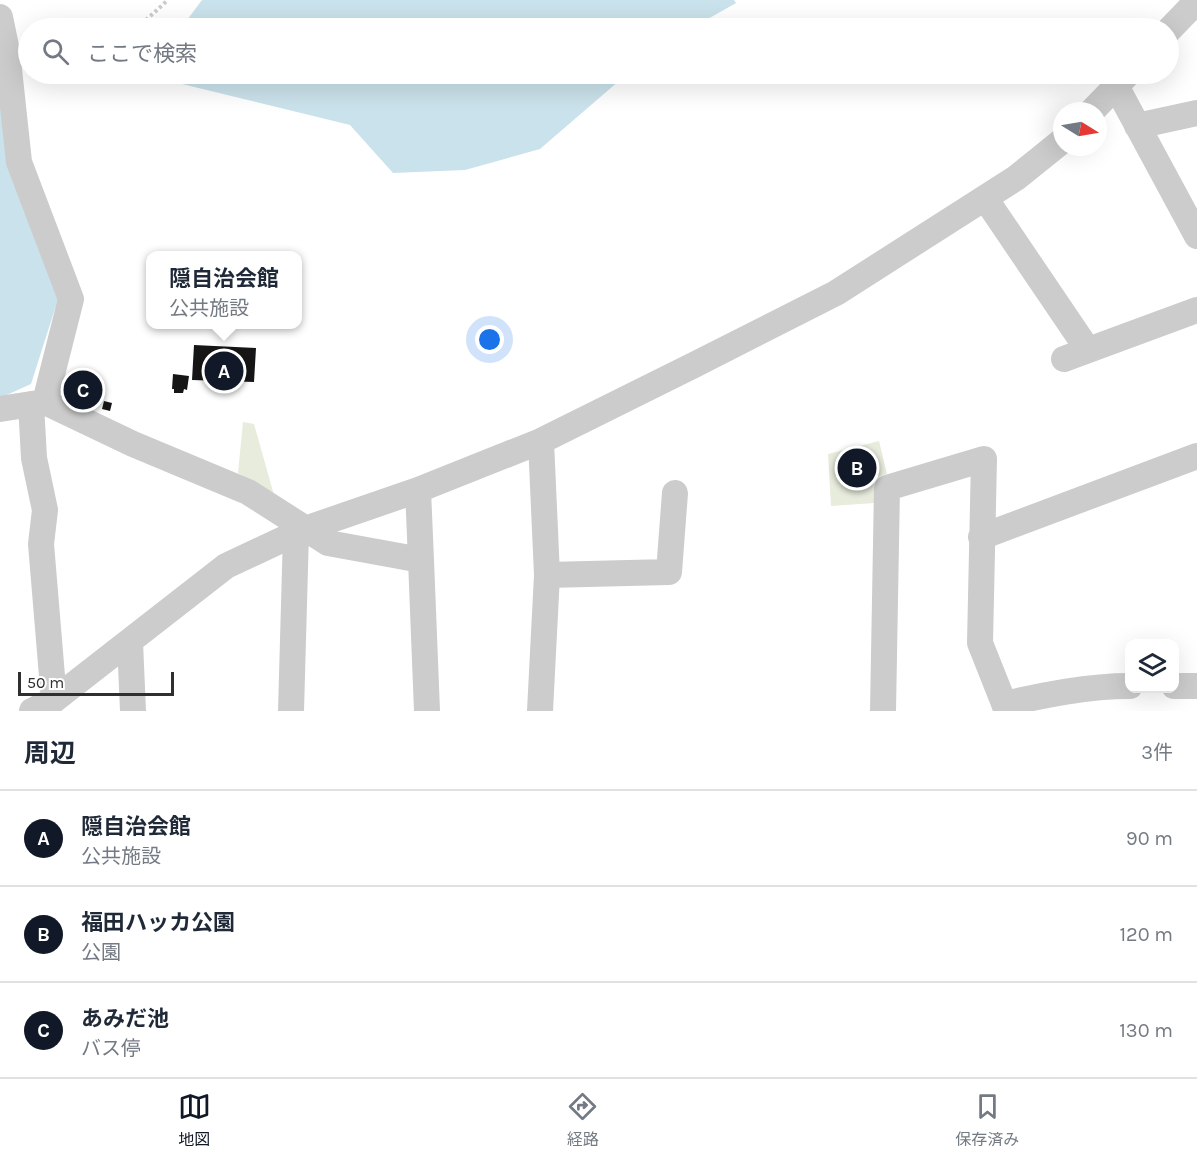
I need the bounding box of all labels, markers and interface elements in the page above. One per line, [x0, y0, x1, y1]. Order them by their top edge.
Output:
search box [18, 18, 1179, 84]
icon: search [39, 35, 72, 68]
text: ここで検索 [87, 41, 197, 67]
north arrow [1053, 102, 1107, 156]
popup [146, 251, 302, 329]
text: 隠自治会館 [169, 266, 279, 292]
text: 公共施設 [169, 297, 249, 320]
your location [475, 325, 504, 354]
pin: A [204, 348, 244, 394]
pin: C [64, 368, 103, 412]
pin: B [838, 446, 876, 490]
map controls [1125, 639, 1179, 693]
button: layers [1125, 639, 1179, 693]
scale bar [18, 669, 174, 696]
text: 50 m [27, 673, 64, 692]
text: 周辺 [24, 738, 76, 769]
text: 3件 [1141, 741, 1173, 764]
text: 隠自治会館 [81, 814, 191, 840]
text: A [37, 827, 50, 850]
text: 90 m [1126, 827, 1173, 850]
text: 公共施設 [81, 845, 161, 868]
text: 福田ハッカ公園 [81, 910, 235, 936]
text: B [37, 923, 50, 946]
text: 120 m [1119, 923, 1173, 946]
text: 公園 [81, 941, 121, 964]
text: あみだ池 [81, 1006, 169, 1032]
text: C [37, 1019, 50, 1042]
text: 130 m [1119, 1019, 1173, 1042]
text: バス停 [81, 1037, 141, 1060]
tab: 地図 [178, 1090, 211, 1150]
tab: 経路 [566, 1090, 599, 1150]
tab: 保存済み [955, 1090, 1019, 1150]

